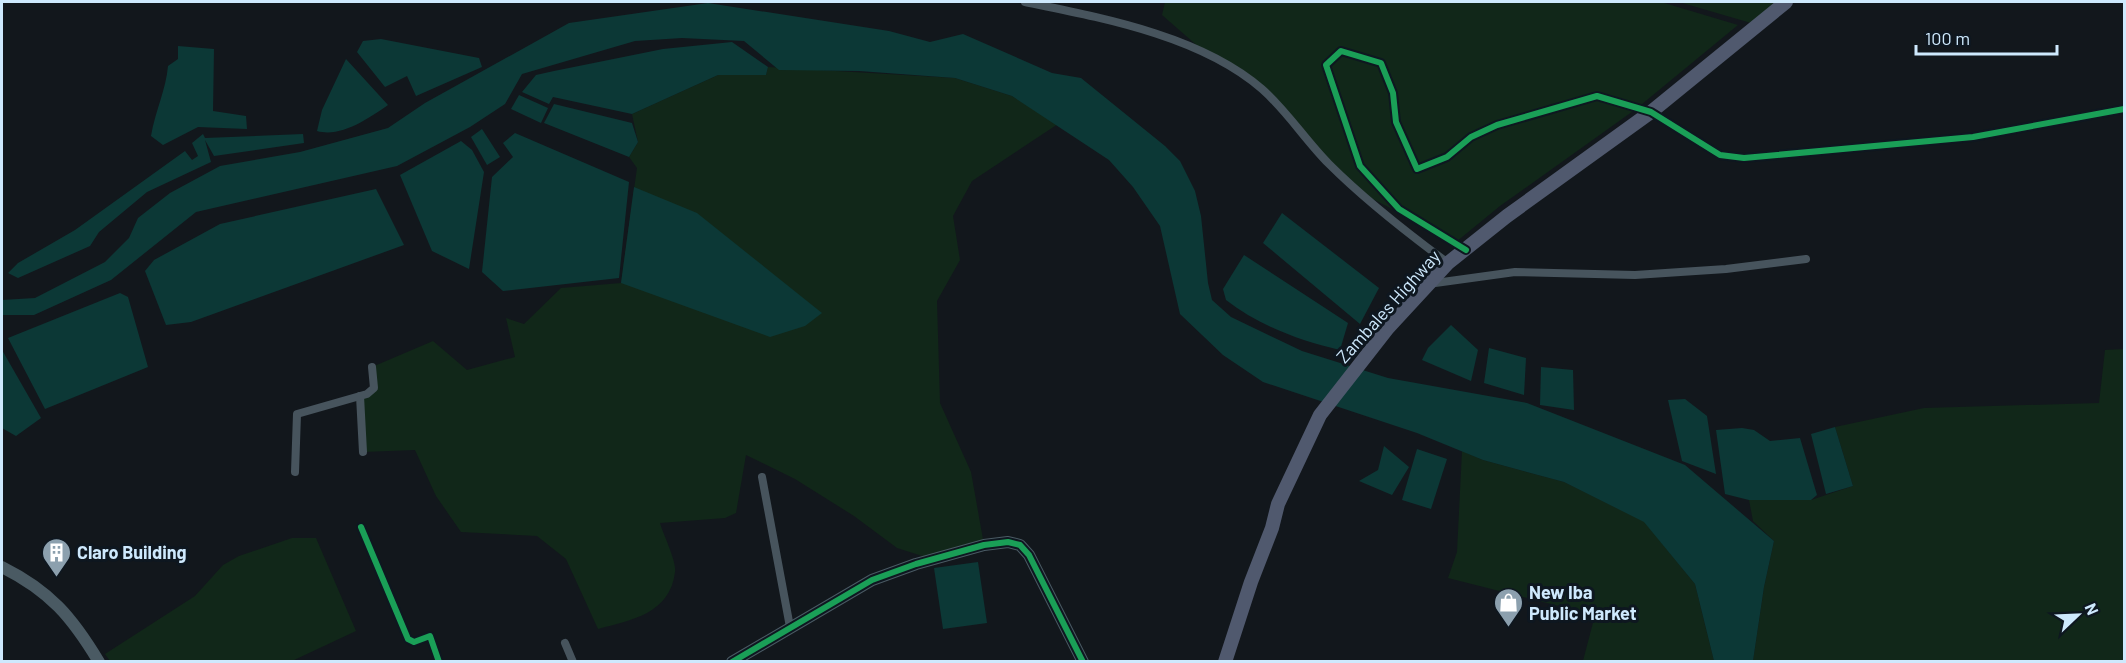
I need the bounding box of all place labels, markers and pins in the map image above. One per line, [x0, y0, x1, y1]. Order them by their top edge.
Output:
building icon: Claro Building [40, 536, 72, 578]
place label: Claro Building [77, 541, 187, 563]
place label: New Iba Public Market [1529, 581, 1637, 624]
shop icon: New Iba Public Market [1492, 586, 1524, 628]

